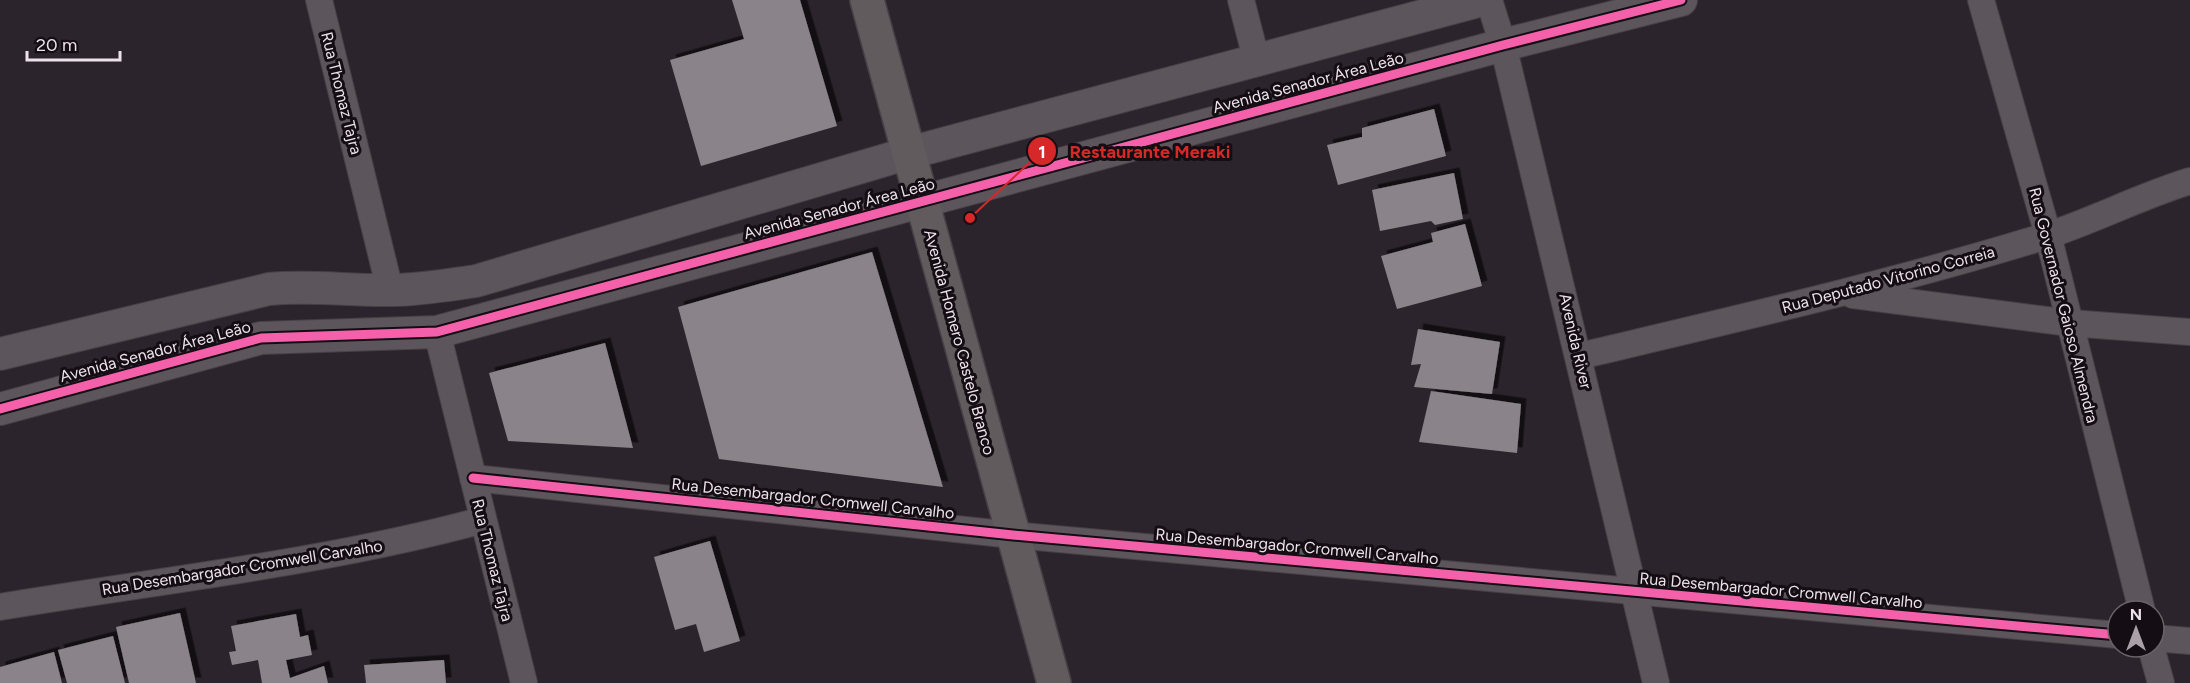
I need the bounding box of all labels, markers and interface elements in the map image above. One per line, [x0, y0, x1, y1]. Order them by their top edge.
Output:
scale bar [27, 24, 120, 62]
street label: Rua Thomaz Tajra [317, 30, 366, 156]
text: 20 m [36, 34, 77, 56]
street label: Avenida Senador Área Leão [1211, 48, 1406, 117]
callout: Restaurante Meraki [1027, 133, 1242, 169]
text: 1 [1038, 141, 1046, 163]
text: Restaurante Meraki [1069, 141, 1231, 163]
street label: Avenida Senador Área Leão [742, 174, 937, 243]
street label: Rua Governador Gaioso Almendra [2025, 185, 2102, 425]
street label: Avenida Homero Castelo Branco [920, 227, 999, 457]
street label: Rua Deputado Vitorino Correia [1780, 242, 1997, 317]
street label: Avenida River [1555, 291, 1596, 391]
street label: Avenida Senador Área Leão [58, 317, 253, 386]
street label: Rua Desembargador Cromwell Carvalho [671, 474, 955, 523]
street label: Rua Thomaz Tajra [468, 497, 517, 623]
street label: Rua Desembargador Cromwell Carvalho [1155, 525, 1439, 568]
street label: Rua Desembargador Cromwell Carvalho [100, 536, 384, 599]
street label: Rua Desembargador Cromwell Carvalho [1639, 569, 1923, 612]
north arrow [2106, 599, 2166, 659]
text: N [2130, 605, 2142, 624]

